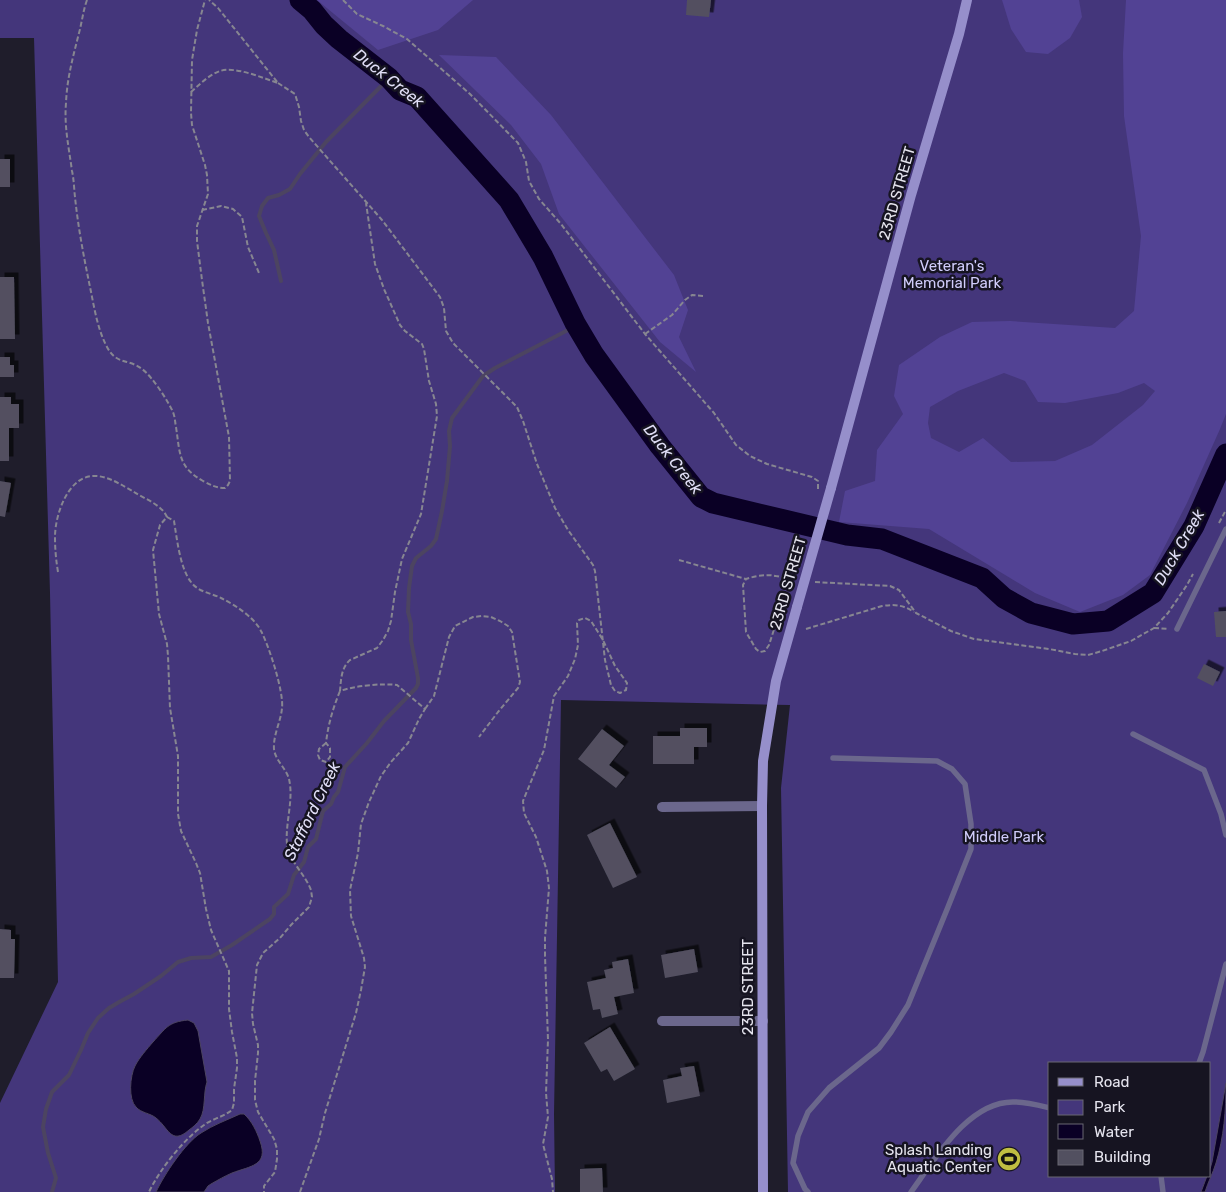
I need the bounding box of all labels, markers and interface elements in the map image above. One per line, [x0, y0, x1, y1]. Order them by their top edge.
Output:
water label: Duck Creek [350, 45, 429, 112]
street label: 23RD STREET [875, 144, 919, 242]
park label: Veteran's Memorial Park [903, 257, 1001, 292]
water label: Duck Creek [640, 420, 707, 499]
water label: Duck Creek [1150, 505, 1209, 588]
street label: 23RD STREET [766, 534, 810, 632]
water label: Stafford Creek [280, 758, 344, 864]
park label: Middle Park [964, 828, 1044, 846]
street label: 23RD STREET [739, 939, 757, 1035]
legend [1048, 1062, 1211, 1177]
text: Road [1094, 1073, 1130, 1091]
text: Park [1094, 1098, 1125, 1116]
text: Water [1094, 1123, 1134, 1141]
place label: Splash Landing Aquatic Center [885, 1141, 992, 1176]
sports icon: Splash Landing Aquatic Center [996, 1146, 1022, 1172]
text: Building [1094, 1148, 1151, 1166]

